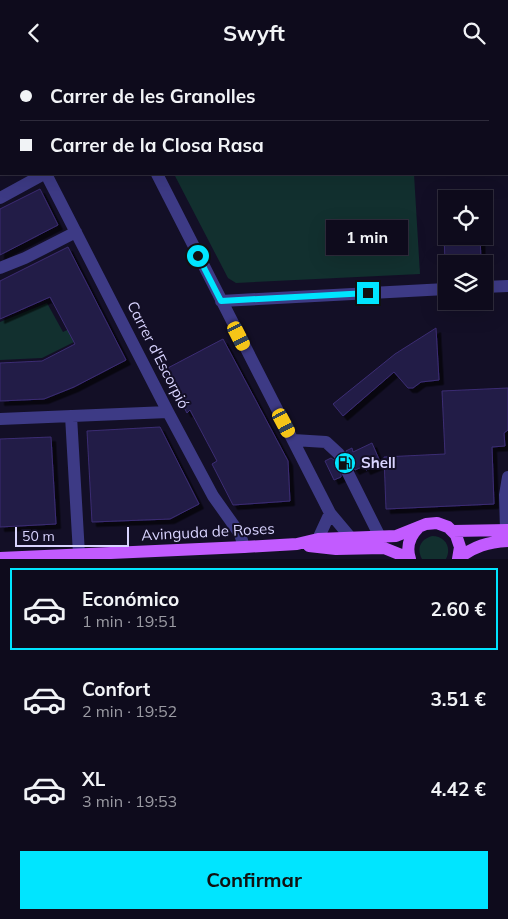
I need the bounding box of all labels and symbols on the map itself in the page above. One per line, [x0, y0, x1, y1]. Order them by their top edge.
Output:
callout: 1 min [327, 221, 409, 255]
route start [187, 245, 209, 267]
route end [357, 282, 379, 304]
street label: Carrer d'Escorpió [123, 298, 194, 412]
car [225, 319, 252, 353]
car [270, 406, 297, 440]
fuel station icon: Shell [333, 451, 357, 475]
place label: Shell [361, 453, 396, 472]
street label: Avinguda de Roses [141, 519, 275, 544]
scale bar [15, 524, 129, 547]

